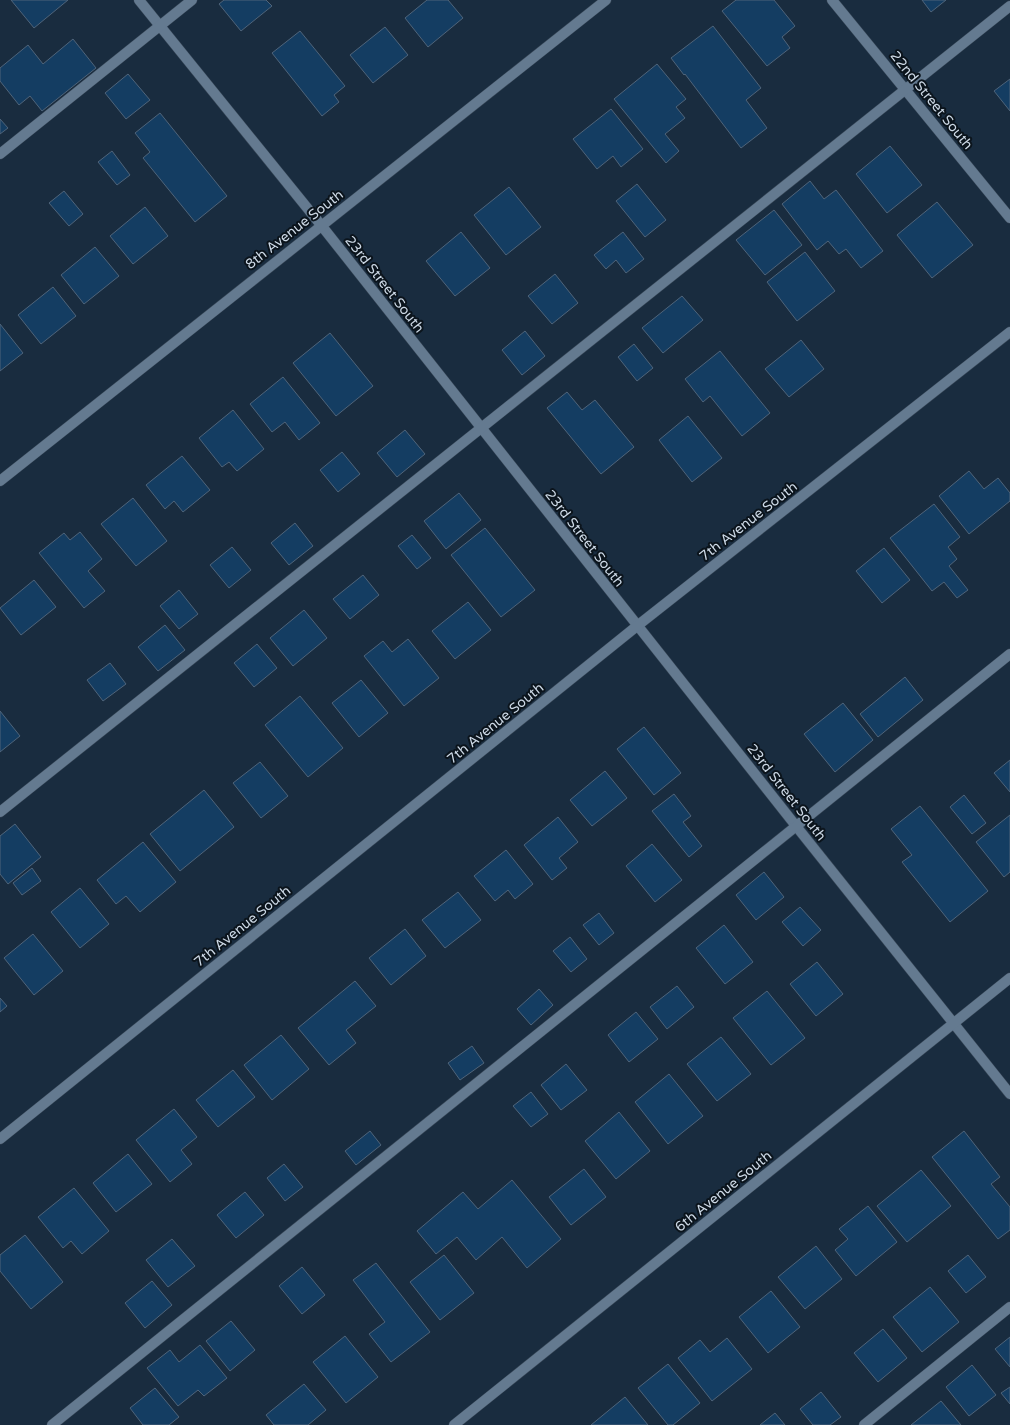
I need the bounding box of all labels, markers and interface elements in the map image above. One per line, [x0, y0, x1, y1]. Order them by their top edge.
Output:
street label: 22nd Street South [887, 48, 977, 153]
street label: 8th Avenue South [242, 186, 347, 273]
street label: 23rd Street South [341, 232, 428, 336]
street label: 7th Avenue South [696, 478, 801, 565]
street label: 23rd Street South [541, 486, 628, 590]
street label: 7th Avenue South [443, 679, 547, 768]
street label: 23rd Street South [743, 740, 830, 844]
street label: 7th Avenue South [190, 882, 294, 971]
street label: 6th Avenue South [671, 1147, 775, 1236]

